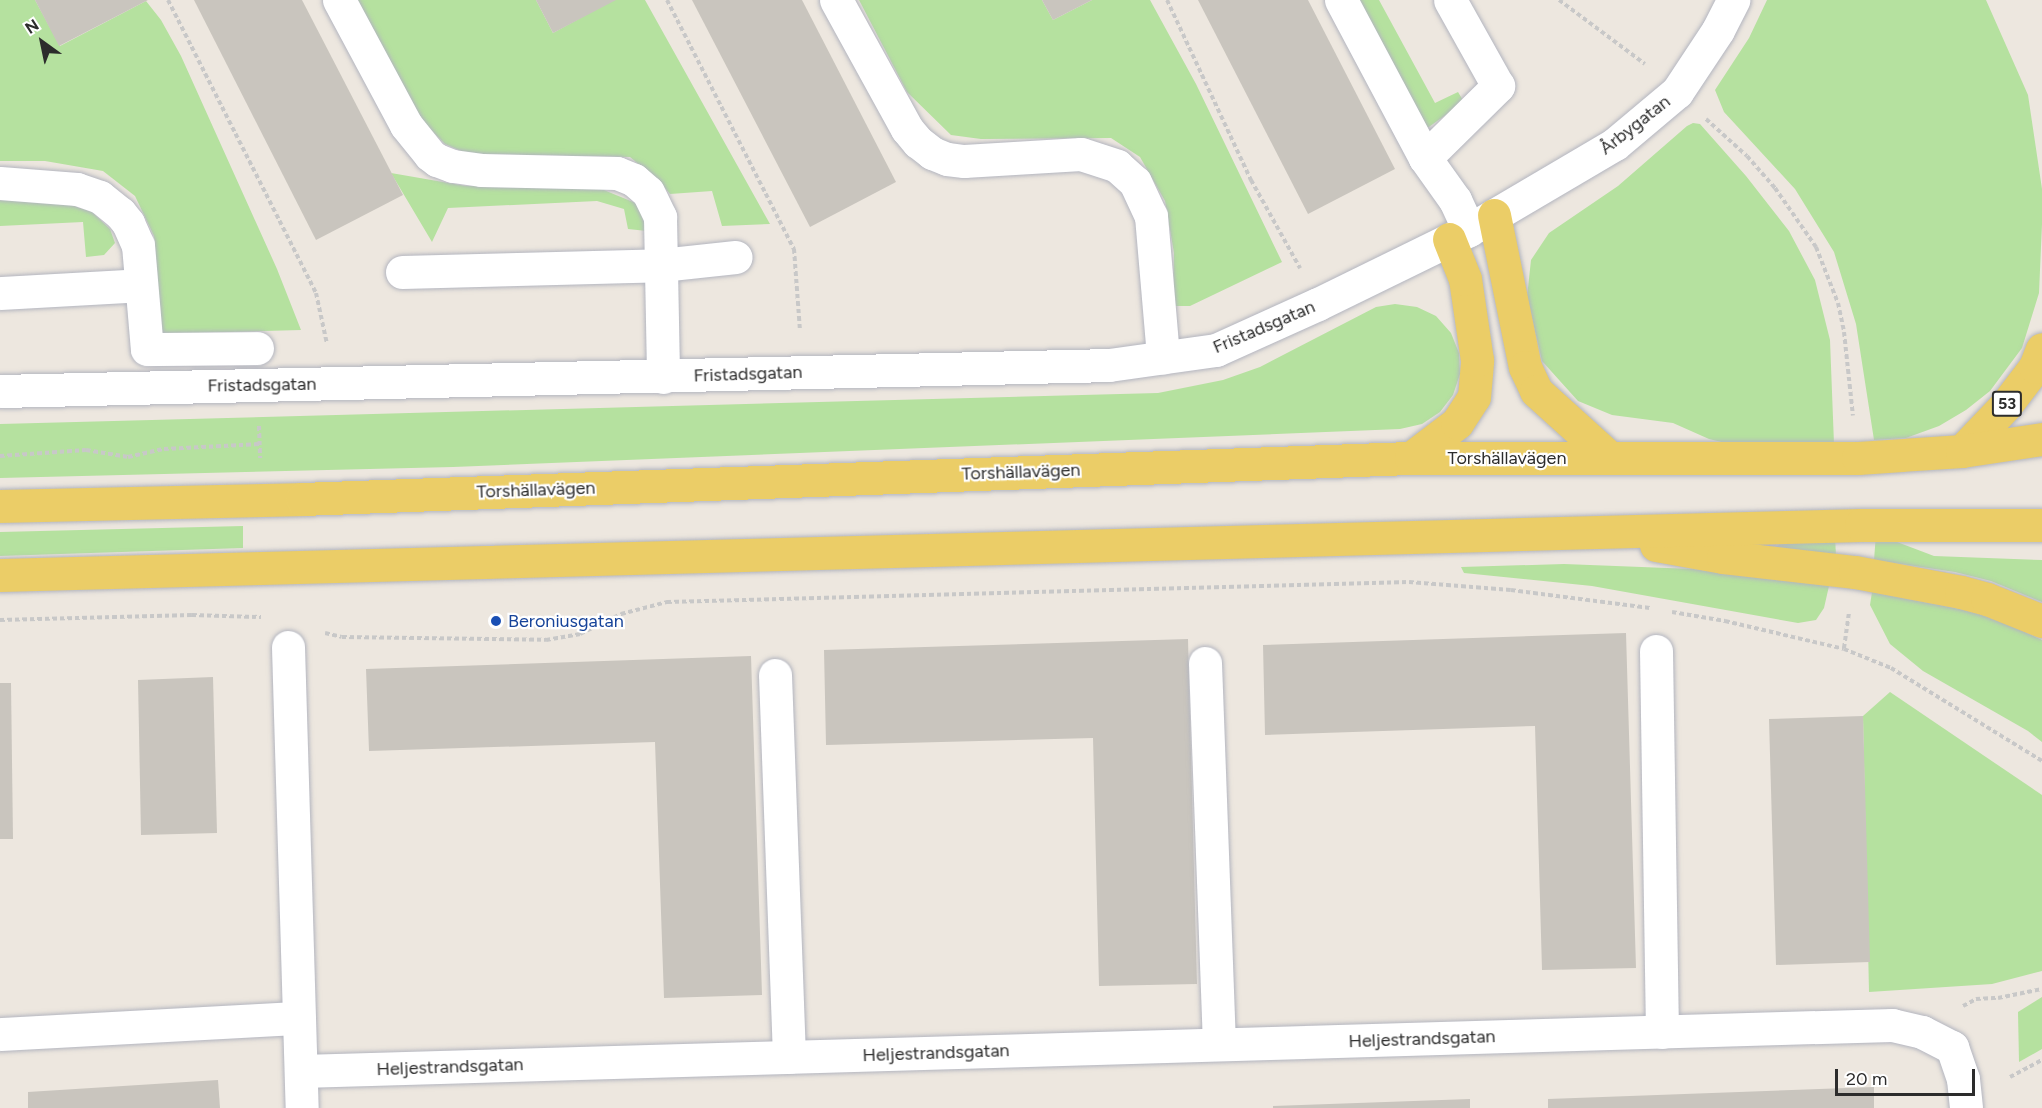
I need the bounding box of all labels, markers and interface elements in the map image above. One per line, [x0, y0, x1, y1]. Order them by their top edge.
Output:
north arrow [12, 12, 72, 72]
text: N [22, 15, 42, 38]
street label: Årbygatan [1595, 91, 1675, 159]
street label: Fristadsgatan [1210, 296, 1318, 358]
street label: Fristadsgatan [693, 361, 803, 387]
street label: Fristadsgatan [207, 373, 317, 397]
road number: 53 [1990, 391, 2024, 417]
street label: Torshällavägen [1448, 447, 1566, 469]
street label: Torshällavägen [961, 459, 1081, 485]
street label: Torshällavägen [476, 477, 596, 503]
place label: Beroniusgatan [508, 610, 624, 632]
marker: Beroniusgatan [489, 614, 503, 628]
street label: Heljestrandsgatan [1348, 1026, 1496, 1052]
street label: Heljestrandsgatan [862, 1040, 1010, 1066]
street label: Heljestrandsgatan [376, 1054, 524, 1080]
scale bar [1838, 1057, 1978, 1095]
text: 20 m [1846, 1068, 1887, 1090]

